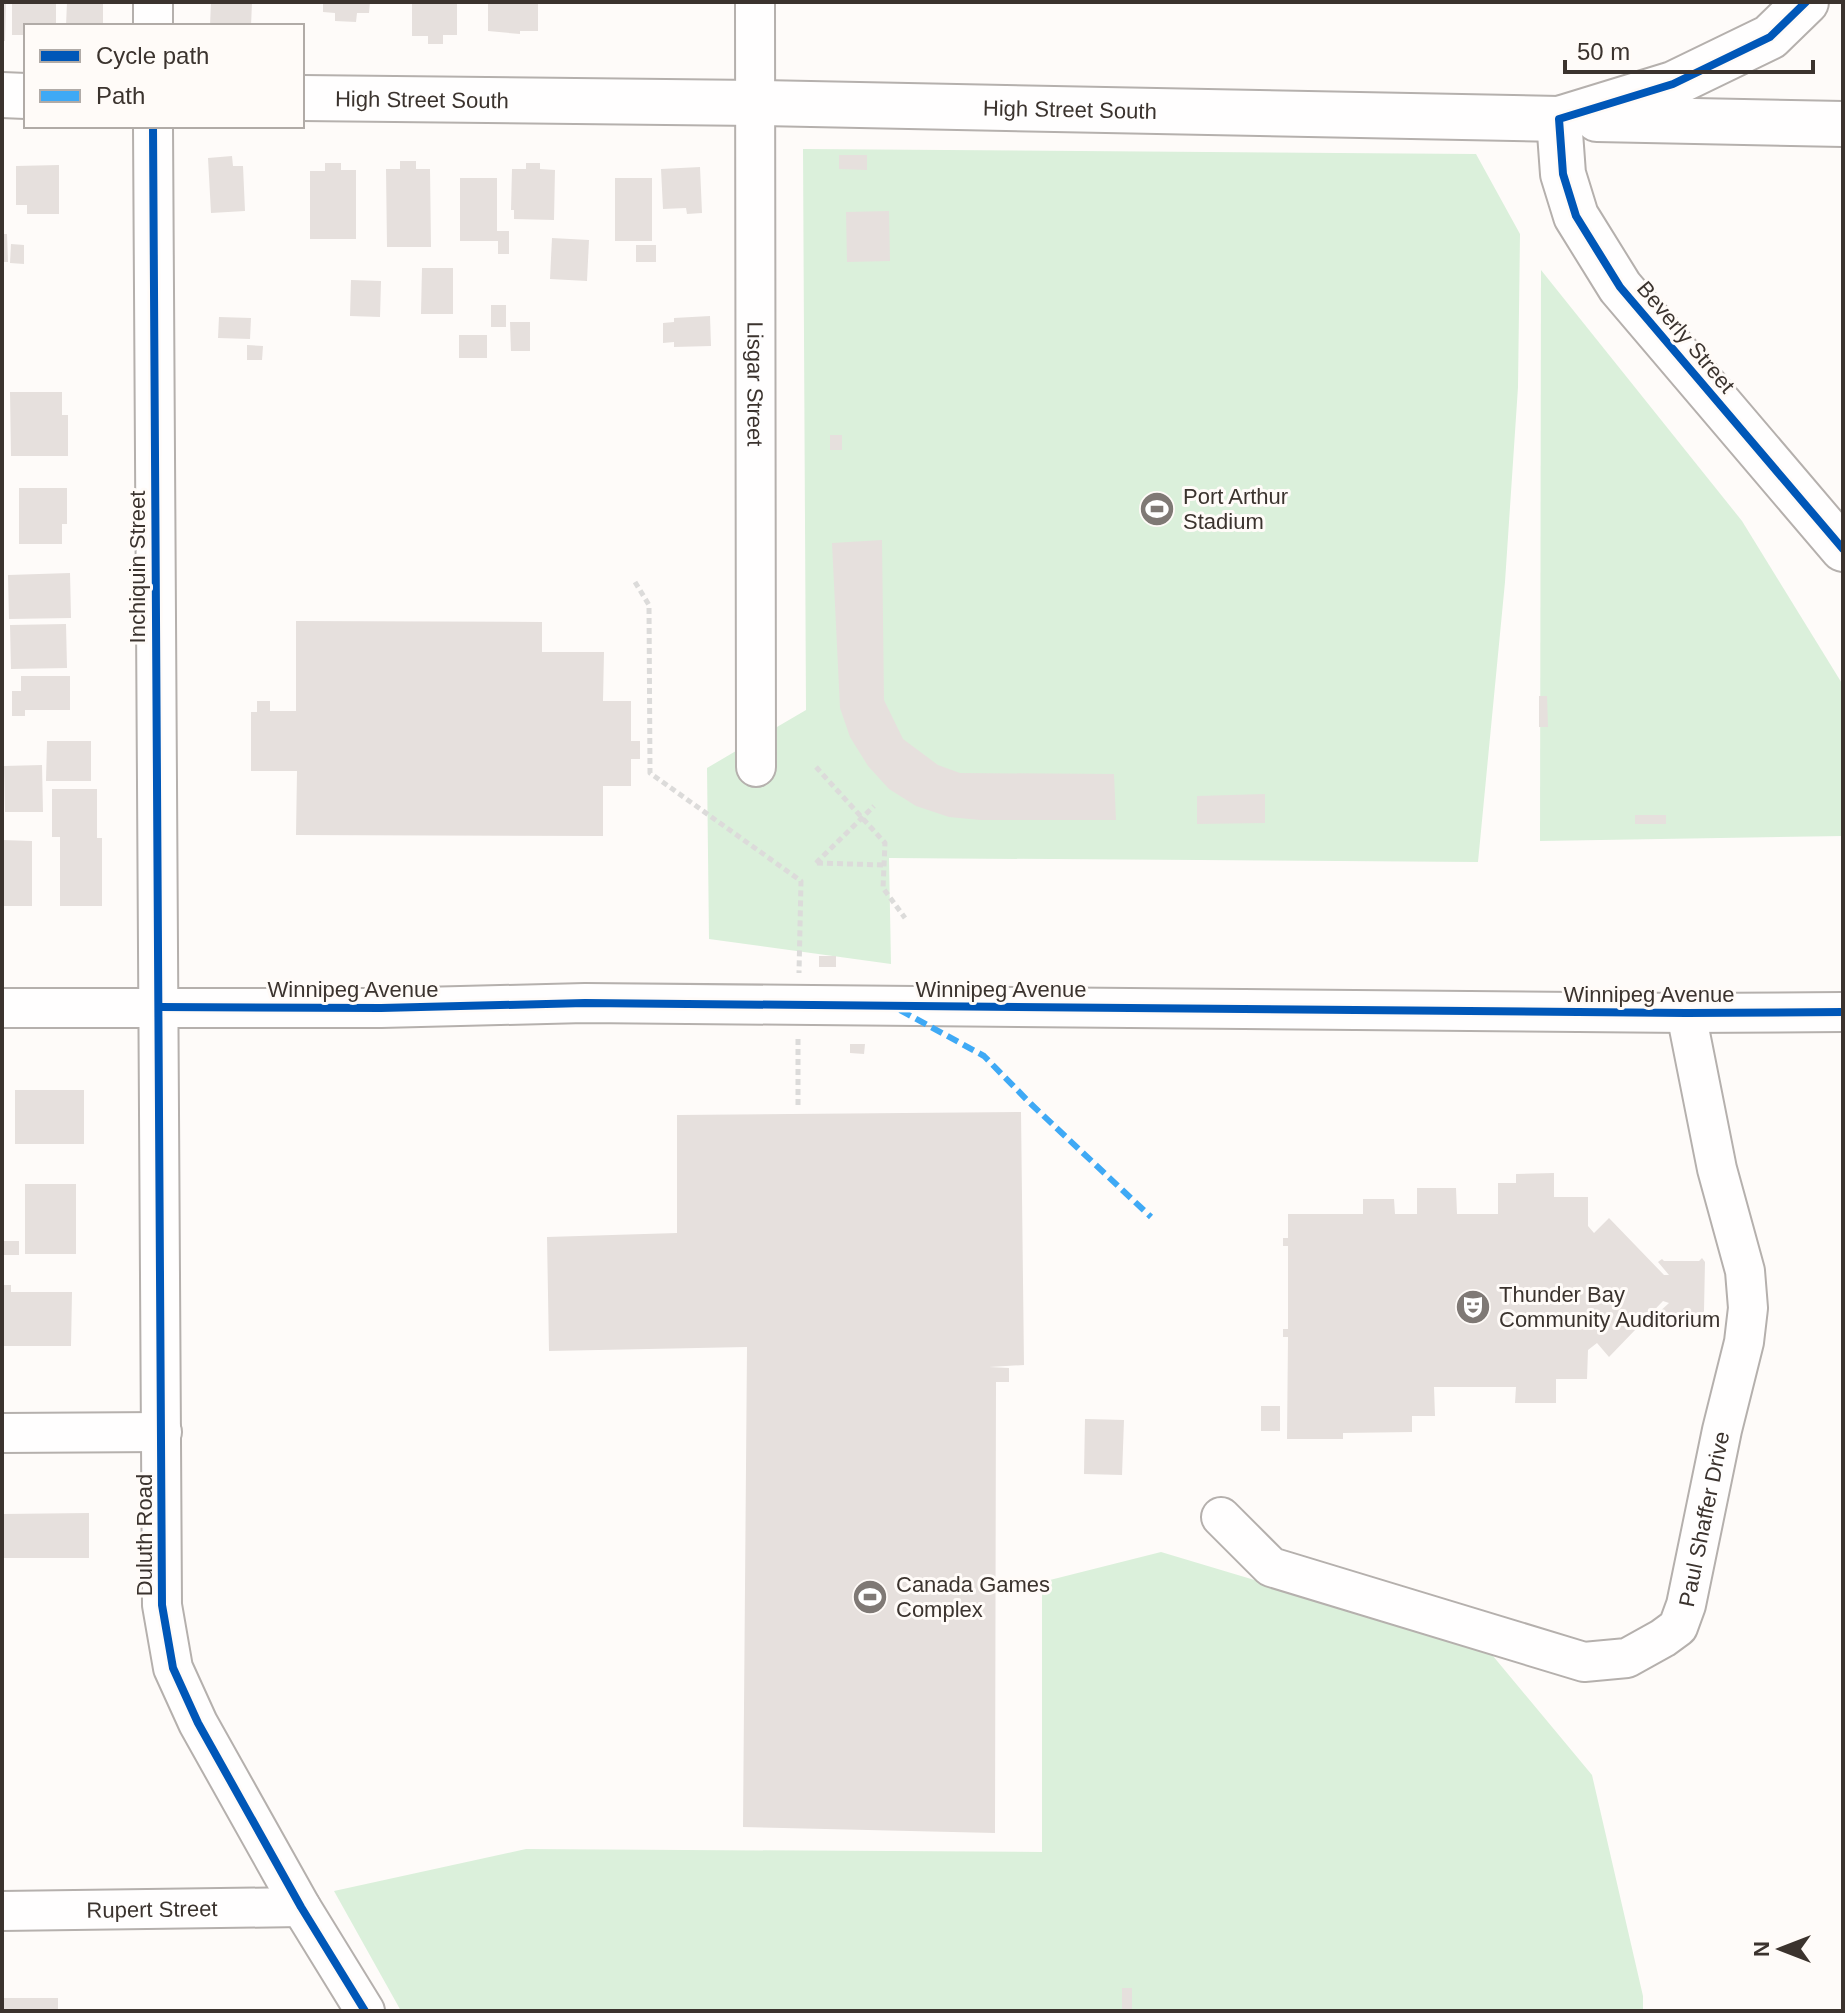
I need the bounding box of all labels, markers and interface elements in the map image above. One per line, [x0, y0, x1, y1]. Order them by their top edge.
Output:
legend [24, 24, 304, 128]
scale bar [1565, 24, 1813, 74]
text: 50 m [1577, 38, 1630, 65]
text: Cycle path [96, 42, 209, 69]
text: Path [96, 82, 145, 109]
street label: High Street South [335, 86, 509, 113]
street label: High Street South [983, 95, 1157, 123]
street label: Beverly Street [1632, 276, 1740, 398]
street label: Lisgar Street [743, 322, 768, 446]
place label: Port Arthur Stadium [1183, 484, 1288, 534]
sports icon: Port Arthur Stadium [1138, 490, 1176, 528]
street label: Inchiquin Street [125, 491, 150, 643]
street label: Winnipeg Avenue [268, 977, 438, 1002]
street label: Winnipeg Avenue [916, 977, 1086, 1002]
street label: Winnipeg Avenue [1564, 982, 1734, 1007]
place label: Thunder Bay Community Auditorium [1499, 1282, 1720, 1332]
theatre icon: Thunder Bay Community Auditorium [1454, 1288, 1492, 1326]
street label: Paul Shaffer Drive [1673, 1429, 1734, 1609]
street label: Duluth Road [132, 1474, 157, 1596]
place label: Canada Games Complex [896, 1572, 1050, 1622]
sports icon: Canada Games Complex [851, 1578, 889, 1616]
street label: Rupert Street [86, 1896, 218, 1922]
north arrow [1741, 1909, 1821, 1989]
text: N [1749, 1941, 1774, 1957]

